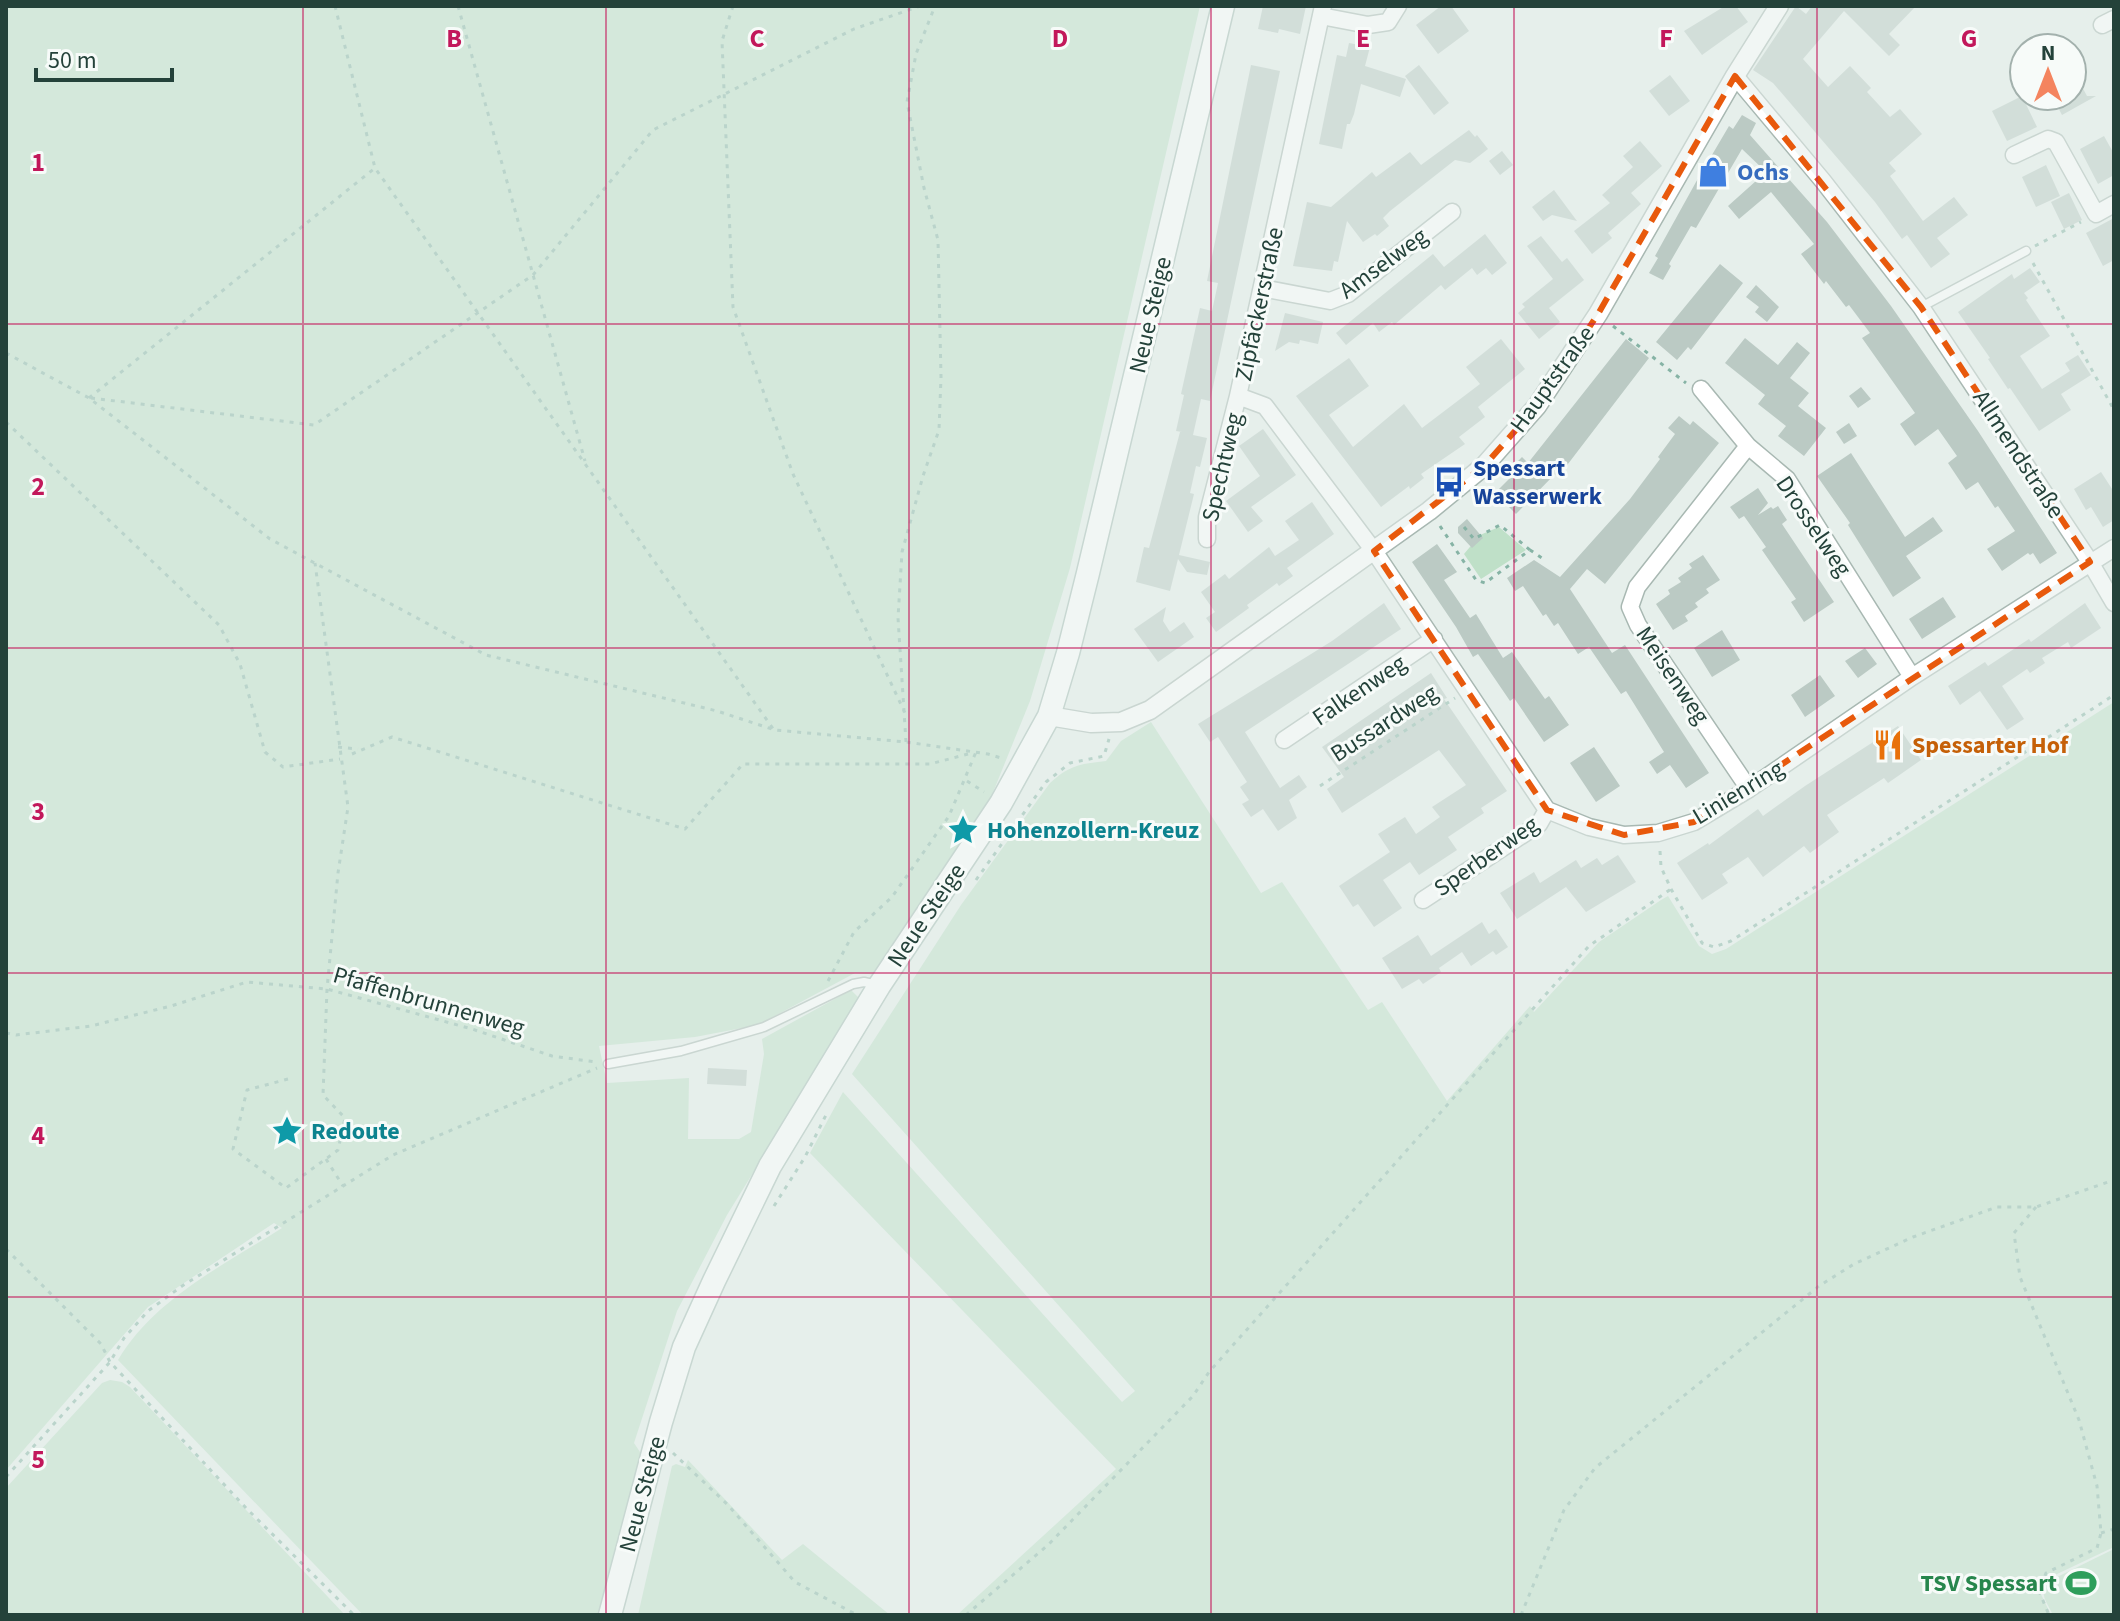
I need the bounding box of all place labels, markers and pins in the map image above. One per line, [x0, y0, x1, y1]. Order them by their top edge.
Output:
shop icon: Ochs [1696, 155, 1730, 189]
place label: Ochs [1737, 155, 1789, 190]
place label: Spessart Wasserwerk [1473, 451, 1603, 514]
bus stop icon: Spessart Wasserwerk [1432, 465, 1466, 499]
restaurant icon: Spessarter Hof [1871, 728, 1905, 762]
place label: Spessarter Hof [1912, 728, 2069, 763]
place icon: Hohenzollern-Kreuz [946, 813, 980, 847]
place label: Hohenzollern-Kreuz [987, 813, 1199, 848]
place icon: Redoute [270, 1114, 304, 1148]
place label: Redoute [311, 1114, 400, 1149]
place label: TSV Spessart [1921, 1566, 2057, 1601]
sports icon: TSV Spessart [2064, 1566, 2098, 1600]

